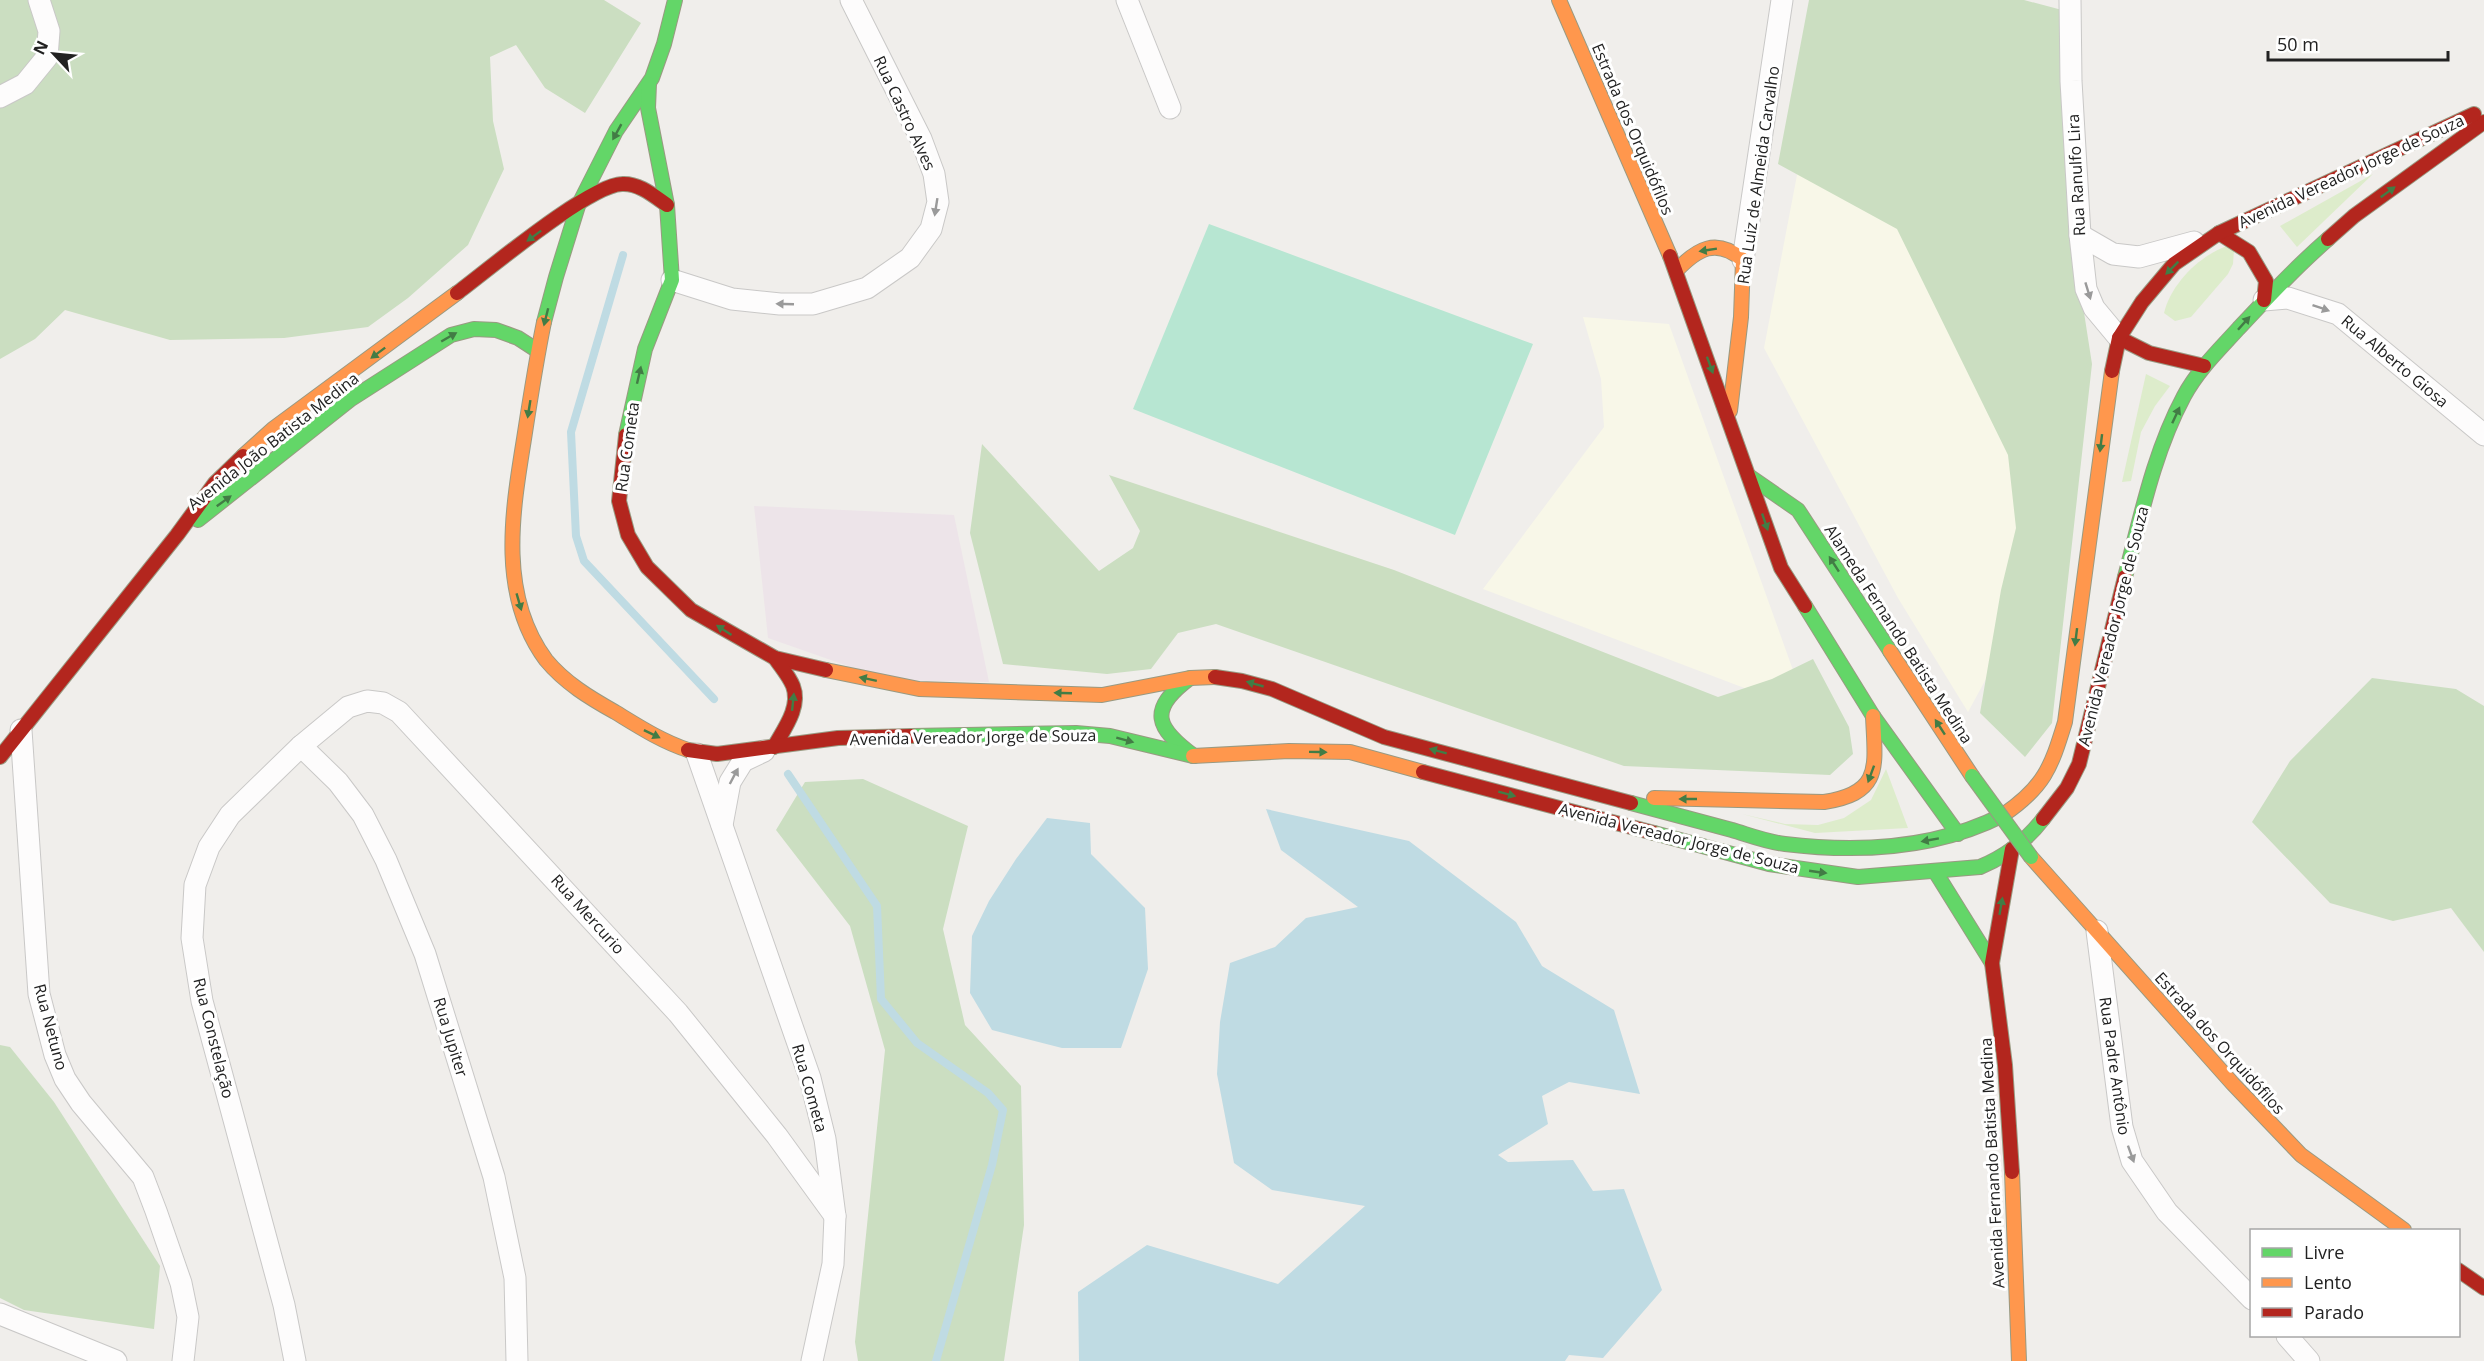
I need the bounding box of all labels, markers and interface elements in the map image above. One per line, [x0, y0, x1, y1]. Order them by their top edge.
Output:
north arrow [24, 24, 84, 84]
scale bar [2268, 24, 2448, 62]
text: 50 m [2277, 32, 2319, 56]
text: N [28, 37, 53, 58]
street label: Estrada dos Orquidófilos [1587, 40, 1679, 218]
street label: Rua Castro Alves [869, 52, 941, 174]
street label: Rua Luiz de Almeida Carvalho [1732, 64, 1784, 286]
street label: Avenida Vereador Jorge de Souza [2235, 109, 2467, 233]
street label: Rua Ranulfo Lira [2062, 113, 2090, 237]
one-way arrow [612, 124, 622, 141]
one-way arrow [2379, 186, 2395, 198]
one-way arrow [931, 198, 940, 217]
one-way arrow [526, 229, 541, 241]
one-way arrow [1698, 246, 1717, 255]
one-way arrow [2165, 261, 2179, 276]
one-way arrow [2084, 282, 2093, 300]
one-way arrow [775, 299, 794, 308]
one-way arrow [2312, 303, 2330, 313]
one-way arrow [540, 308, 550, 326]
street label: Rua Alberto Giosa [2337, 310, 2453, 412]
one-way arrow [2237, 315, 2251, 330]
one-way arrow [441, 332, 458, 342]
one-way arrow [370, 346, 385, 358]
one-way arrow [1705, 357, 1715, 375]
one-way arrow [635, 366, 645, 384]
street label: Avenida João Batista Medina [183, 367, 363, 515]
one-way arrow [524, 400, 533, 419]
street label: Rua Cometa [610, 400, 644, 494]
one-way arrow [2171, 406, 2180, 423]
one-way arrow [2097, 434, 2106, 453]
one-way arrow [216, 495, 232, 507]
street label: Avenida Vereador Jorge de Souza [2072, 504, 2154, 748]
one-way arrow [1760, 513, 1770, 531]
street label: Alameda Fernando Batista Medina [1820, 520, 1978, 748]
one-way arrow [1828, 555, 1839, 572]
one-way arrow [515, 593, 524, 611]
one-way arrow [715, 624, 732, 635]
one-way arrow [2072, 627, 2081, 646]
one-way arrow [859, 674, 878, 684]
one-way arrow [1246, 679, 1264, 688]
one-way arrow [1053, 689, 1072, 698]
one-way arrow [788, 692, 798, 711]
one-way arrow [1935, 719, 1946, 735]
street label: Avenida Vereador Jorge de Souza [849, 724, 1097, 750]
one-way arrow [643, 729, 660, 738]
one-way arrow [1116, 735, 1134, 745]
one-way arrow [1429, 746, 1447, 755]
one-way arrow [1308, 747, 1327, 756]
one-way arrow [1866, 765, 1876, 783]
one-way arrow [729, 767, 739, 784]
one-way arrow [1498, 790, 1516, 800]
one-way arrow [1679, 794, 1698, 803]
street label: Avenida Vereador Jorge de Souza [1557, 797, 1801, 879]
one-way arrow [1921, 836, 1940, 845]
one-way arrow [1809, 867, 1828, 876]
street label: Rua Mercurio [546, 869, 630, 959]
one-way arrow [1997, 896, 2006, 915]
street label: Estrada dos Orquidófilos [2150, 967, 2290, 1119]
street label: Rua Constelação [188, 975, 240, 1101]
street label: Rua Netuno [29, 981, 73, 1073]
street label: Rua Jupiter [429, 995, 474, 1080]
street label: Rua Padre Antônio [2094, 995, 2136, 1137]
street label: Avenida Fernando Batista Medina [1974, 1037, 2010, 1289]
street label: Rua Cometa [787, 1041, 833, 1135]
one-way arrow [2126, 1146, 2136, 1164]
legend [2250, 1229, 2460, 1337]
text: Livre [2304, 1240, 2344, 1264]
text: Lento [2304, 1270, 2352, 1294]
text: Parado [2304, 1300, 2364, 1324]

